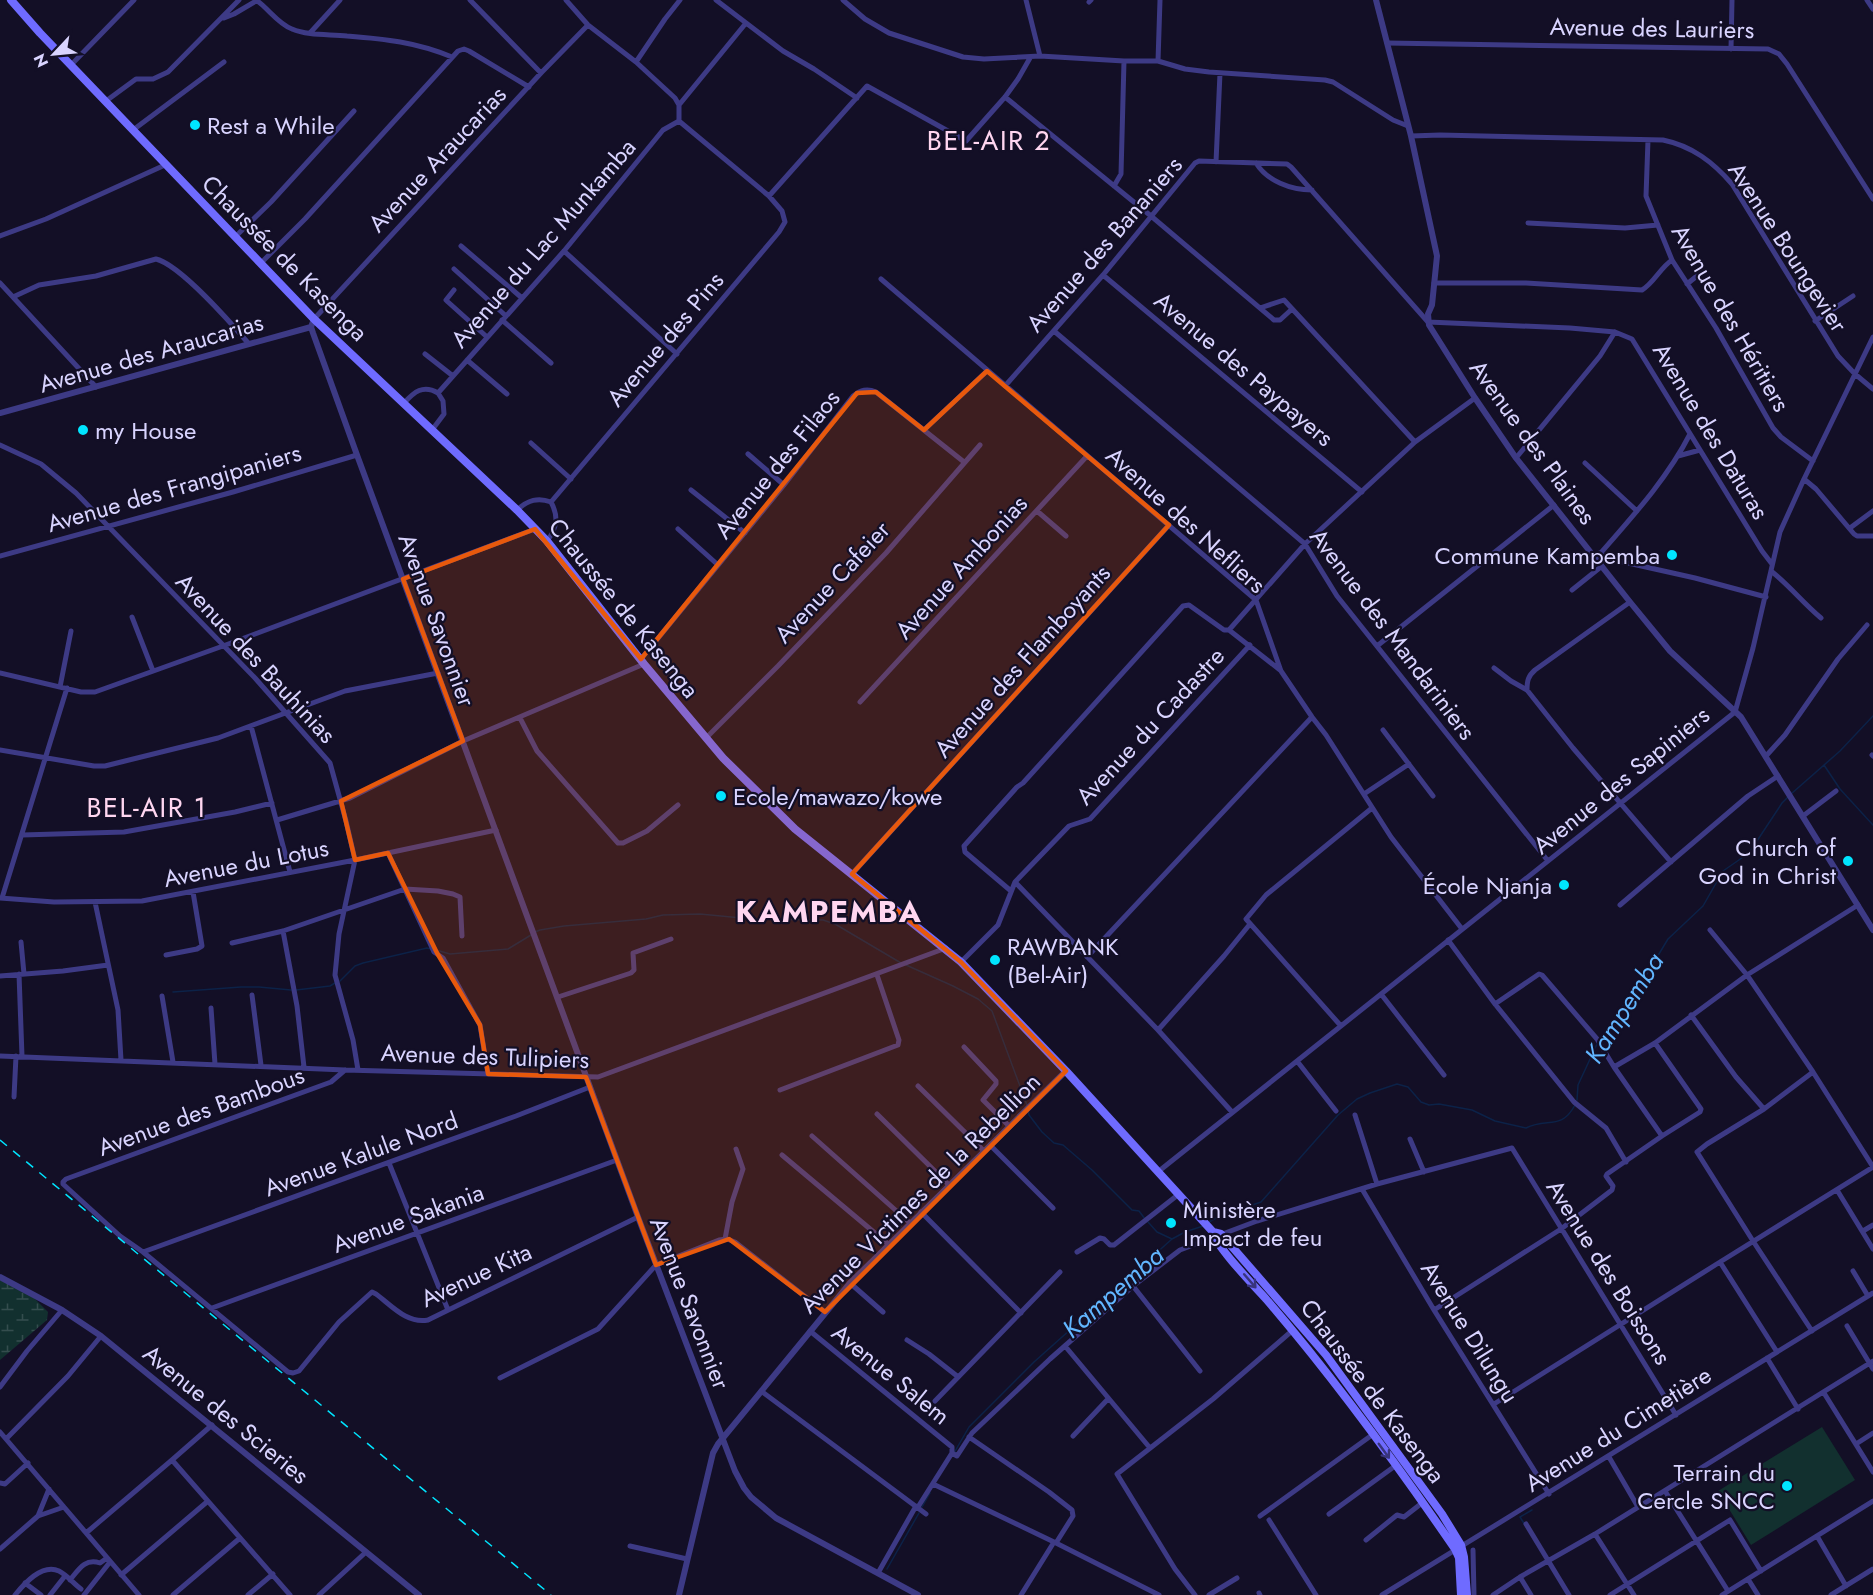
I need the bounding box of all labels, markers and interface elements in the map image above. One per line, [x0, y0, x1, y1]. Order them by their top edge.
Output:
street label: Avenue des Lauriers [1549, 9, 1755, 47]
north arrow [24, 24, 84, 84]
text: N [28, 50, 54, 71]
street label: Avenue Araucarias [360, 78, 514, 240]
place label: Rest a While [207, 108, 335, 143]
marker: Rest a While [188, 118, 202, 132]
district label: BEL-AIR 2 [927, 121, 1051, 160]
street label: Avenue du Lac Munkamba [442, 131, 644, 355]
street label: Avenue des Bananiers [1018, 148, 1190, 340]
street label: Avenue Boungevier [1720, 155, 1857, 340]
street label: Chaussée de Kasenga [194, 167, 376, 349]
street label: Avenue des Héritiers [1663, 218, 1799, 418]
street label: Avenue des Pins [598, 264, 732, 414]
street label: Avenue des Paypayers [1147, 283, 1341, 455]
street label: Avenue des Araucarias [35, 304, 267, 402]
street label: Avenue des Daturas [1644, 336, 1778, 526]
street label: Avenue des Plaines [1461, 352, 1605, 532]
street label: Avenue des Filaos [706, 382, 848, 546]
place label: my House [95, 413, 196, 448]
marker: my House [76, 423, 90, 437]
street label: Avenue des Frangipaniers [43, 435, 305, 541]
street label: Avenue des Nefliers [1098, 438, 1274, 602]
street label: Avenue Ambonias [887, 487, 1035, 647]
street label: Chaussée de Kasenga [540, 510, 708, 706]
street label: Avenue Cafeier [766, 512, 899, 651]
street label: Avenue des Mandariniers [1302, 521, 1484, 747]
street label: Avenue Savonnier [389, 529, 485, 712]
place label: Commune Kampemba [1434, 538, 1660, 573]
marker: Commune Kampemba [1665, 548, 1679, 562]
street label: Avenue des Flamboyants [926, 557, 1118, 765]
street label: Avenue des Bauhinias [168, 565, 344, 751]
street label: Avenue du Cadastre [1068, 639, 1232, 813]
street label: Avenue des Sapiniers [1525, 698, 1717, 862]
place label: Ecole/mawazo/kowe [733, 779, 942, 814]
district label: BEL-AIR 1 [86, 788, 208, 827]
marker: Ecole/mawazo/kowe [714, 789, 728, 803]
street label: Avenue du Lotus [161, 830, 331, 896]
place label: Church of God in Christ [1698, 830, 1837, 893]
marker: Church of God in Christ [1841, 854, 1855, 868]
place label: École Njanja [1423, 868, 1552, 903]
marker: École Njanja [1557, 878, 1571, 892]
district label: KAMPEMBA [736, 890, 922, 933]
place label: RAWBANK (Bel-Air) [1007, 929, 1119, 992]
water label: Kampemba [1575, 945, 1673, 1071]
marker: RAWBANK (Bel-Air) [988, 953, 1002, 967]
street label: Avenue des Tulipiers [380, 1035, 590, 1077]
street label: Avenue des Bambous [93, 1057, 309, 1165]
street label: Avenue Victimes de la Rebellion [792, 1065, 1048, 1321]
street label: Avenue Kalule Nord [259, 1103, 463, 1205]
street label: Avenue des Boissons [1538, 1173, 1680, 1371]
street label: Avenue Sakania [327, 1174, 489, 1262]
place label: Ministère Impact de feu [1183, 1192, 1322, 1255]
street label: Avenue Savonnier [641, 1212, 739, 1395]
marker: Ministère Impact de feu [1164, 1216, 1178, 1230]
street label: Avenue Kita [415, 1234, 537, 1316]
water label: Kampemba [1054, 1237, 1173, 1347]
street label: Avenue Dilungu [1412, 1254, 1528, 1410]
one-way arrow [1244, 1273, 1257, 1289]
street label: Chaussée de Kasenga [1292, 1292, 1454, 1490]
street label: Avenue Salem [824, 1315, 958, 1433]
street label: Avenue des Scieries [135, 1336, 317, 1492]
street label: Avenue du Cimetière [1518, 1358, 1718, 1500]
one-way arrow [1378, 1442, 1390, 1458]
place label: Terrain du Cercle SNCC [1637, 1455, 1775, 1518]
marker: Terrain du Cercle SNCC [1780, 1479, 1794, 1493]

